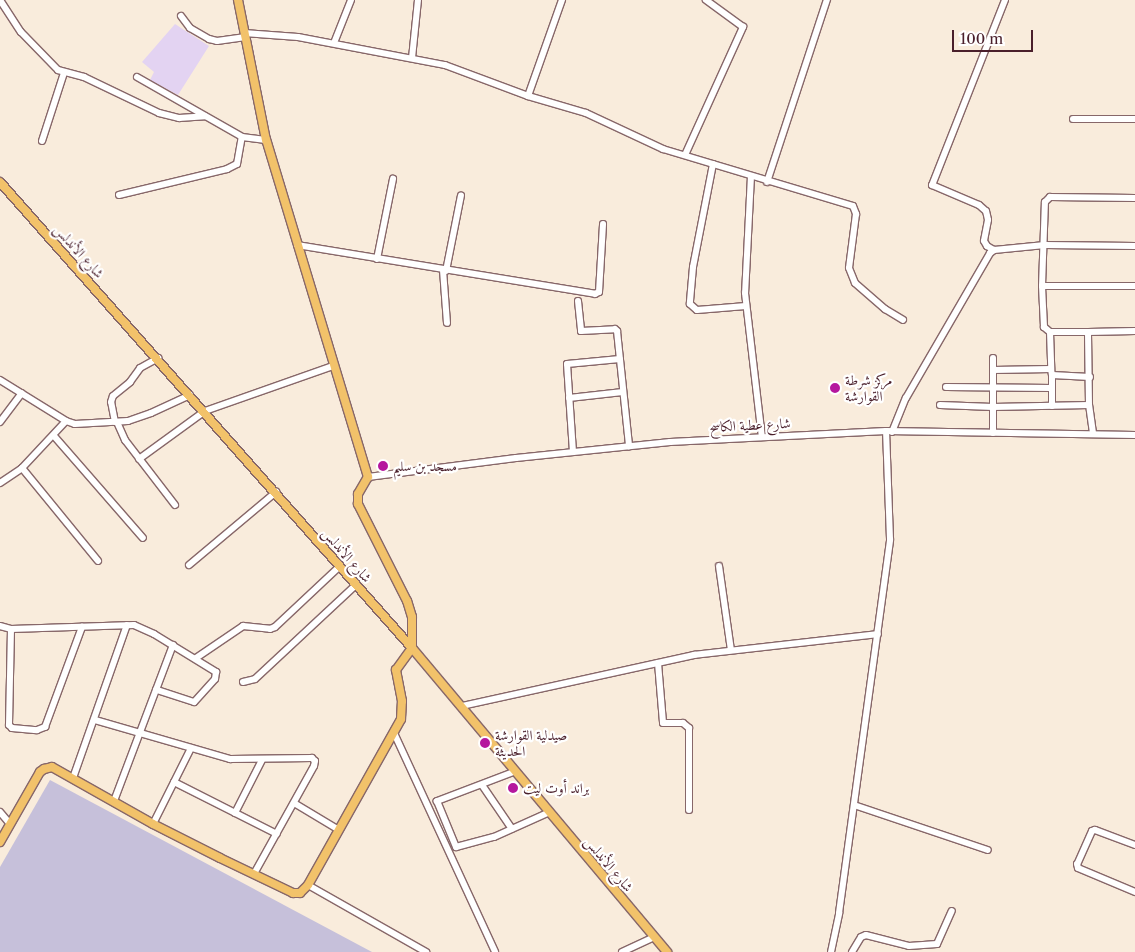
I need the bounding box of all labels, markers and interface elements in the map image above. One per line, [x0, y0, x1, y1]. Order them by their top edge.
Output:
scale bar [955, 20, 1036, 52]
text: 100 m [960, 29, 1003, 48]
street label: شارع الأندلس [50, 221, 108, 281]
place label: مركز شرطة القوارشة [845, 372, 892, 404]
marker: مركز شرطة القوارشة [829, 382, 841, 394]
street label: شارع عطية الكاسح [709, 414, 791, 436]
place label: مسجد بن سليم [393, 458, 457, 474]
marker: مسجد بن سليم [377, 460, 389, 472]
street label: شارع الأندلس [319, 524, 375, 586]
place label: صيدلية القوارشة الحديثة [495, 727, 567, 760]
marker: صيدلية القوارشة الحديثة [479, 737, 491, 749]
place label: براند أوت ليت [523, 780, 589, 796]
marker: براند أوت ليت [507, 782, 519, 794]
street label: شارع الأندلس [581, 833, 637, 895]

